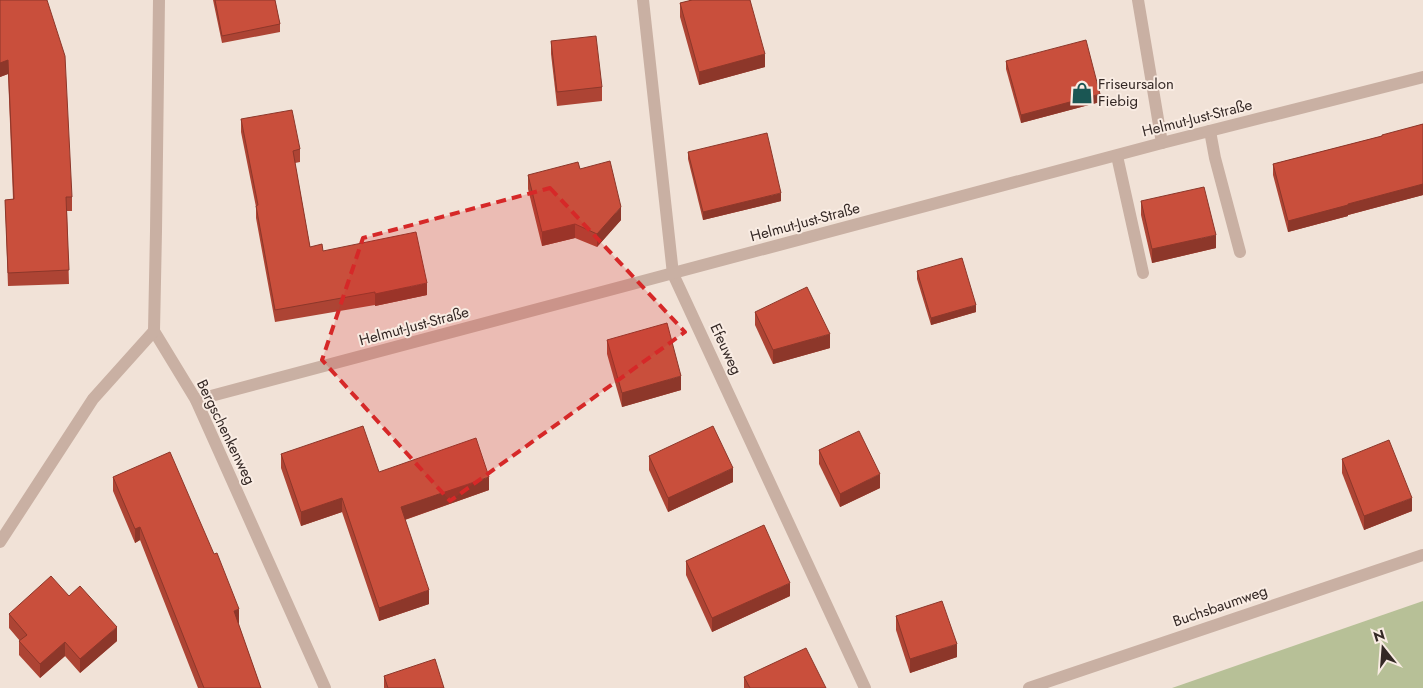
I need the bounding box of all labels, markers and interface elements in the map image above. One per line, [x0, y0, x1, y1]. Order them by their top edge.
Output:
place label: Friseursalon Fiebig [1098, 73, 1174, 112]
shop icon: Friseursalon Fiebig [1069, 80, 1095, 106]
street label: Helmut-Just-Straße [1140, 94, 1255, 142]
street label: Helmut-Just-Straße [748, 197, 863, 247]
street label: Helmut-Just-Straße [357, 301, 472, 351]
street label: Efeuweg [705, 320, 747, 378]
street label: Bergschenkenweg [191, 376, 261, 488]
street label: Buchsbaumweg [1170, 580, 1270, 632]
north arrow [1358, 623, 1408, 673]
text: N [1371, 624, 1387, 647]

